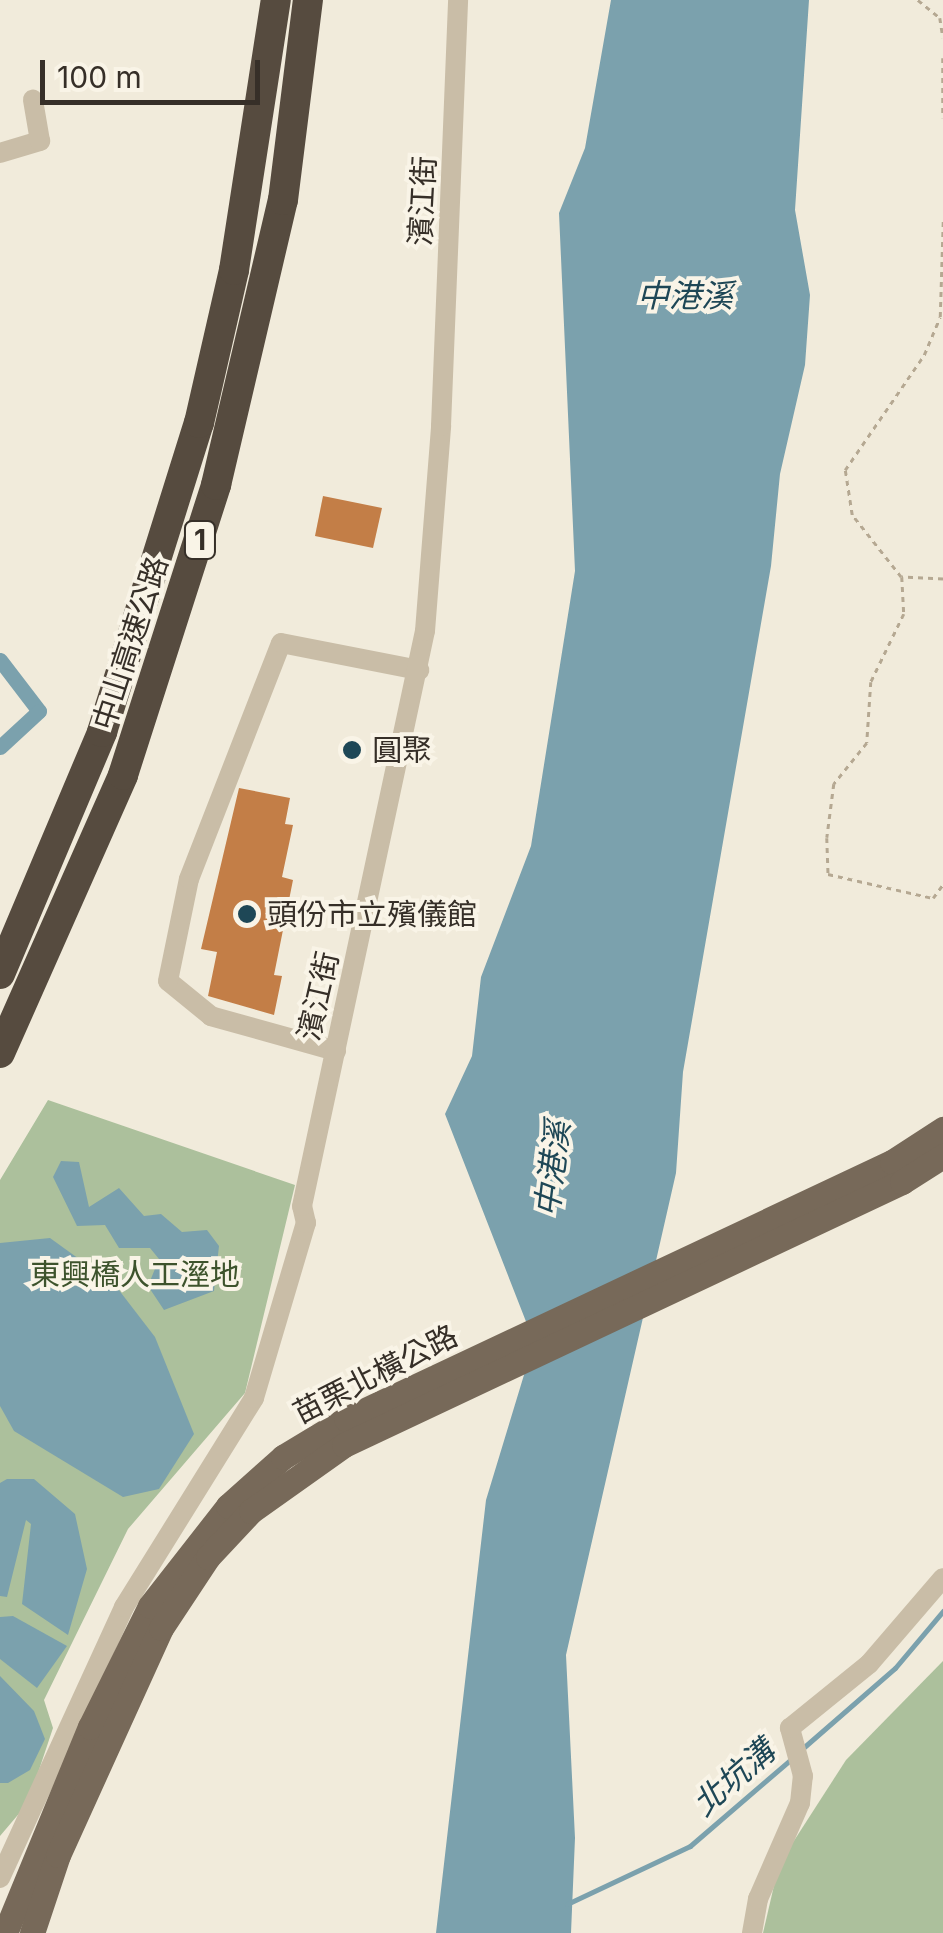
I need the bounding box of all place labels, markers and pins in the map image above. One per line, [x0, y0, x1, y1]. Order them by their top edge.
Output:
place label: 圓聚 [372, 732, 432, 768]
marker: 圓聚 [341, 739, 363, 761]
place label: 頭份市立殯儀館 [267, 896, 477, 932]
marker: 頭份市立殯儀館 [236, 903, 258, 925]

